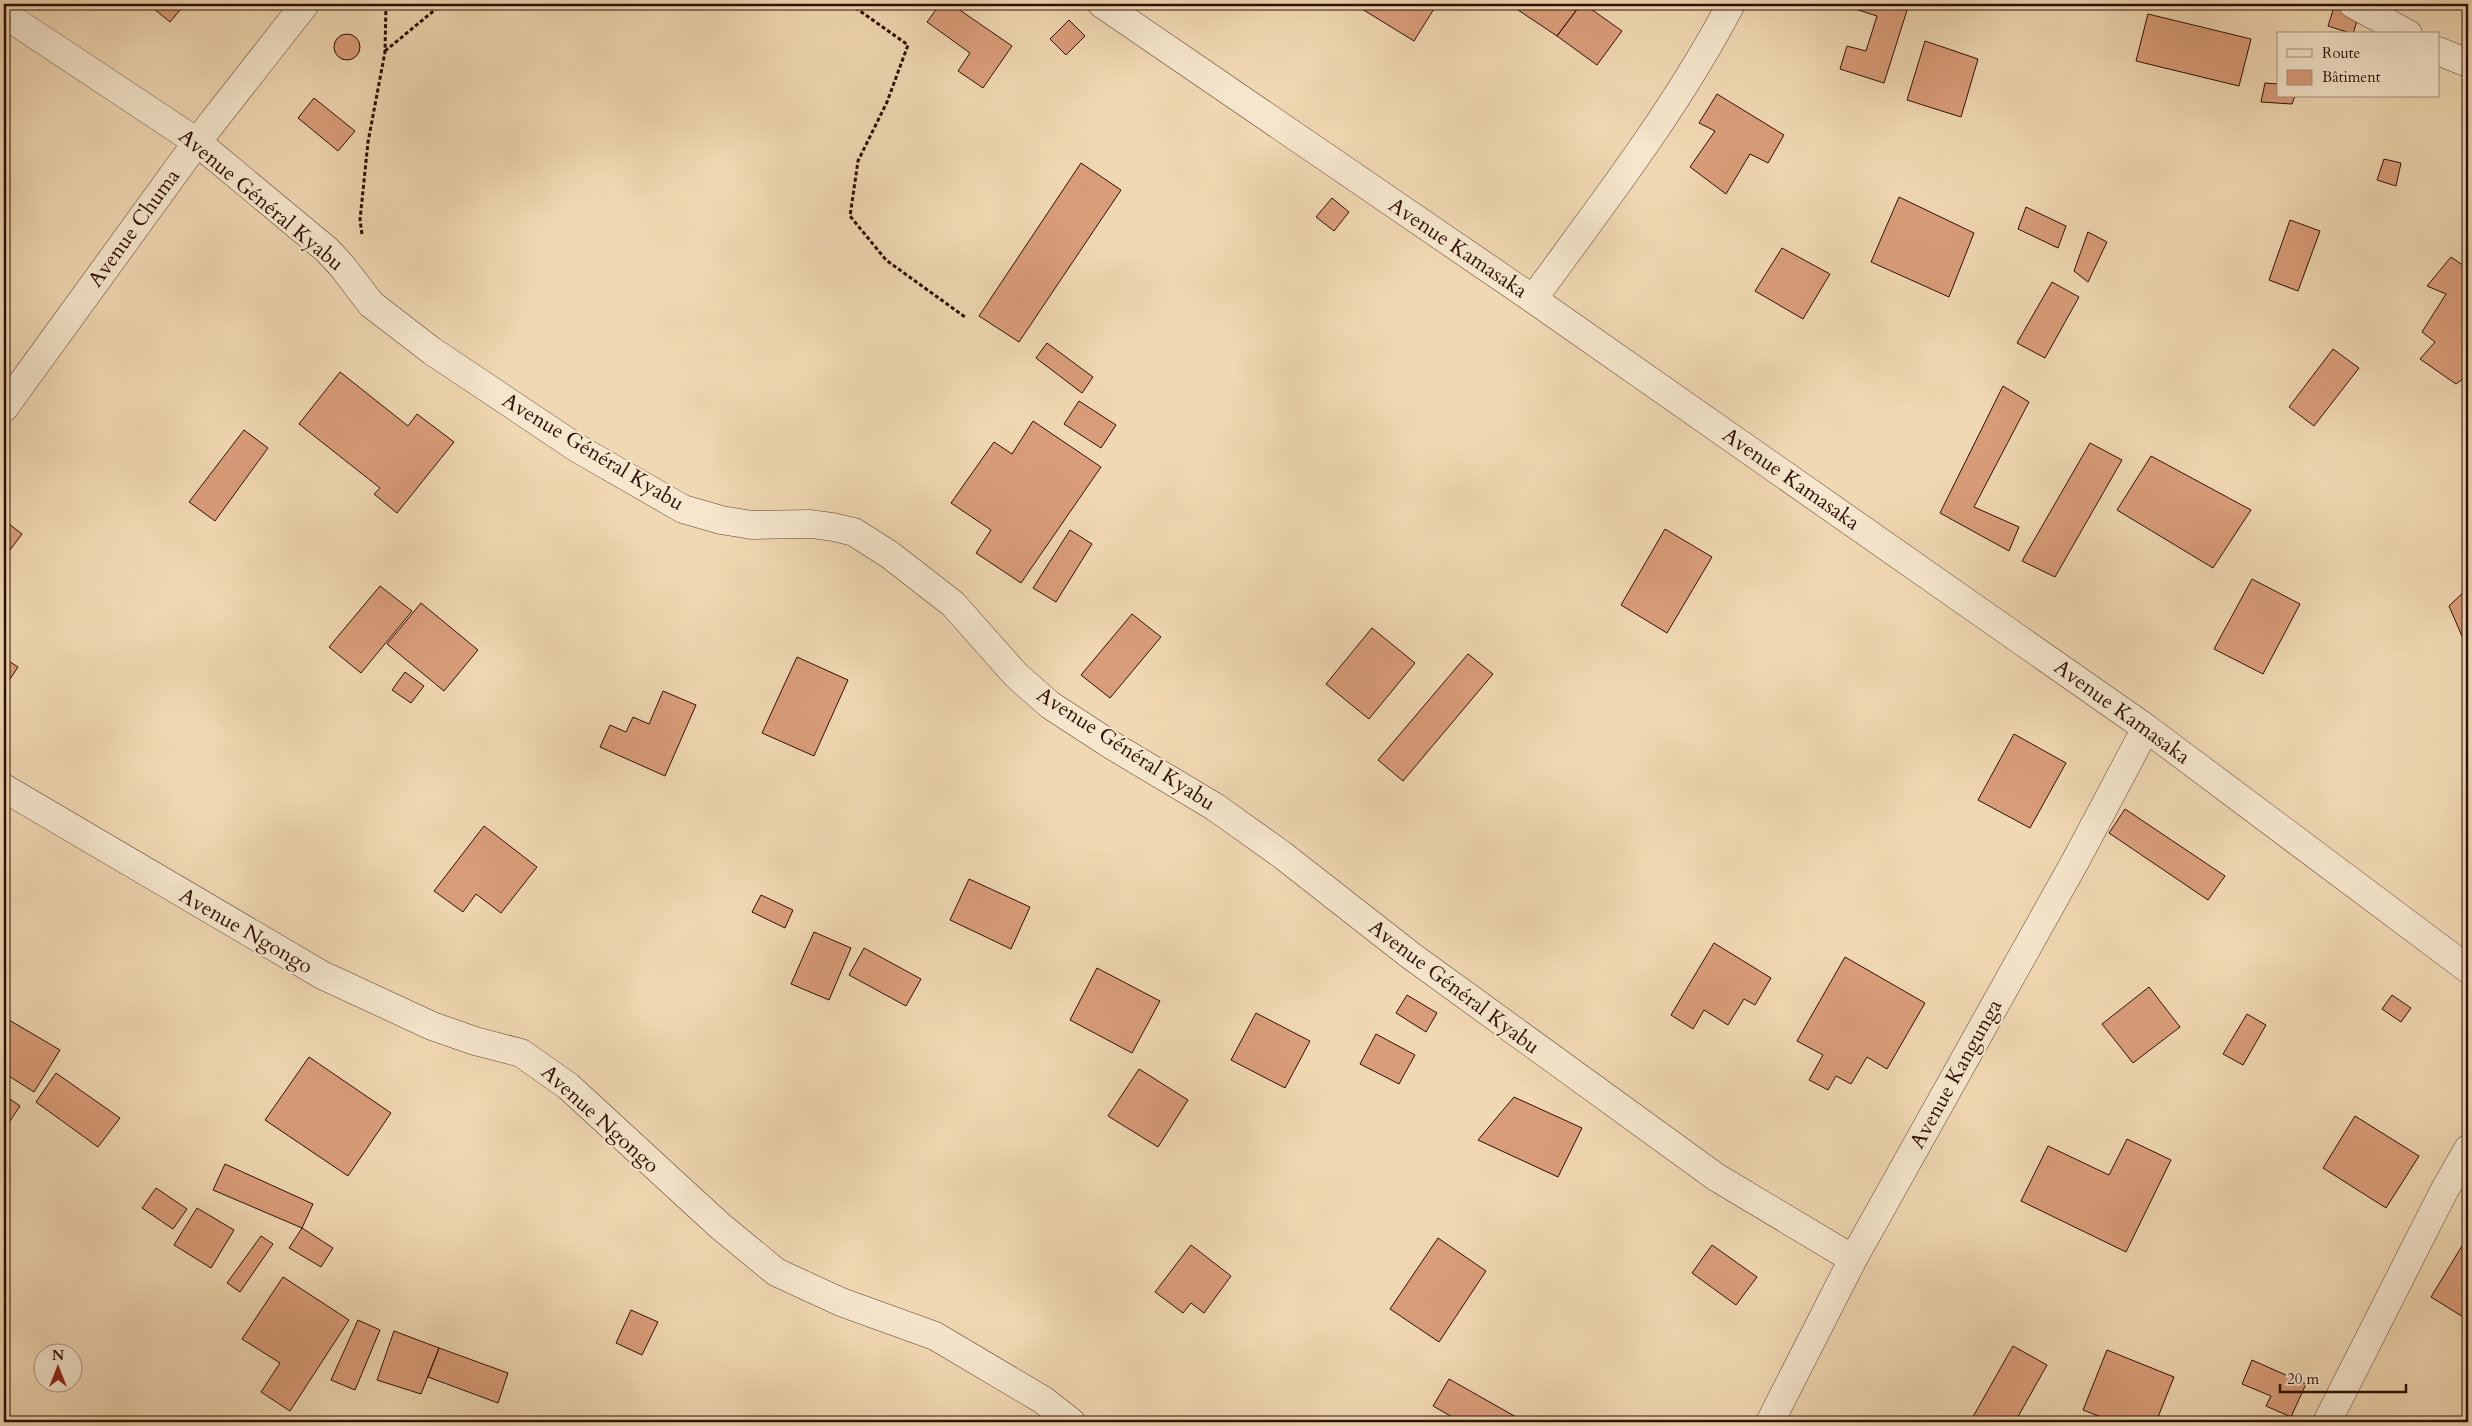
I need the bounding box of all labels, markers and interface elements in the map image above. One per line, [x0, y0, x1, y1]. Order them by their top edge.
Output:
legend [2277, 32, 2440, 98]
text: Route [2322, 43, 2360, 63]
text: Bâtiment [2322, 67, 2381, 87]
street label: Avenue Général Kyabu [172, 122, 350, 278]
street label: Avenue Chuma [81, 163, 187, 293]
street label: Avenue Kamasaka [1383, 191, 1533, 305]
street label: Avenue Général Kyabu [497, 386, 689, 518]
street label: Avenue Kamasaka [1716, 421, 1866, 537]
street label: Avenue Kamasaka [2048, 653, 2196, 771]
street label: Avenue Général Kyabu [1031, 680, 1221, 818]
street label: Avenue Ngongo [174, 881, 318, 981]
street label: Avenue Général Kyabu [1362, 913, 1546, 1061]
street label: Avenue Kangunga [1903, 994, 2009, 1154]
street label: Avenue Ngongo [535, 1058, 665, 1180]
north arrow [32, 1344, 82, 1394]
text: N [52, 1346, 64, 1365]
scale bar [2280, 1361, 2406, 1393]
text: 20 m [2287, 1369, 2319, 1389]

